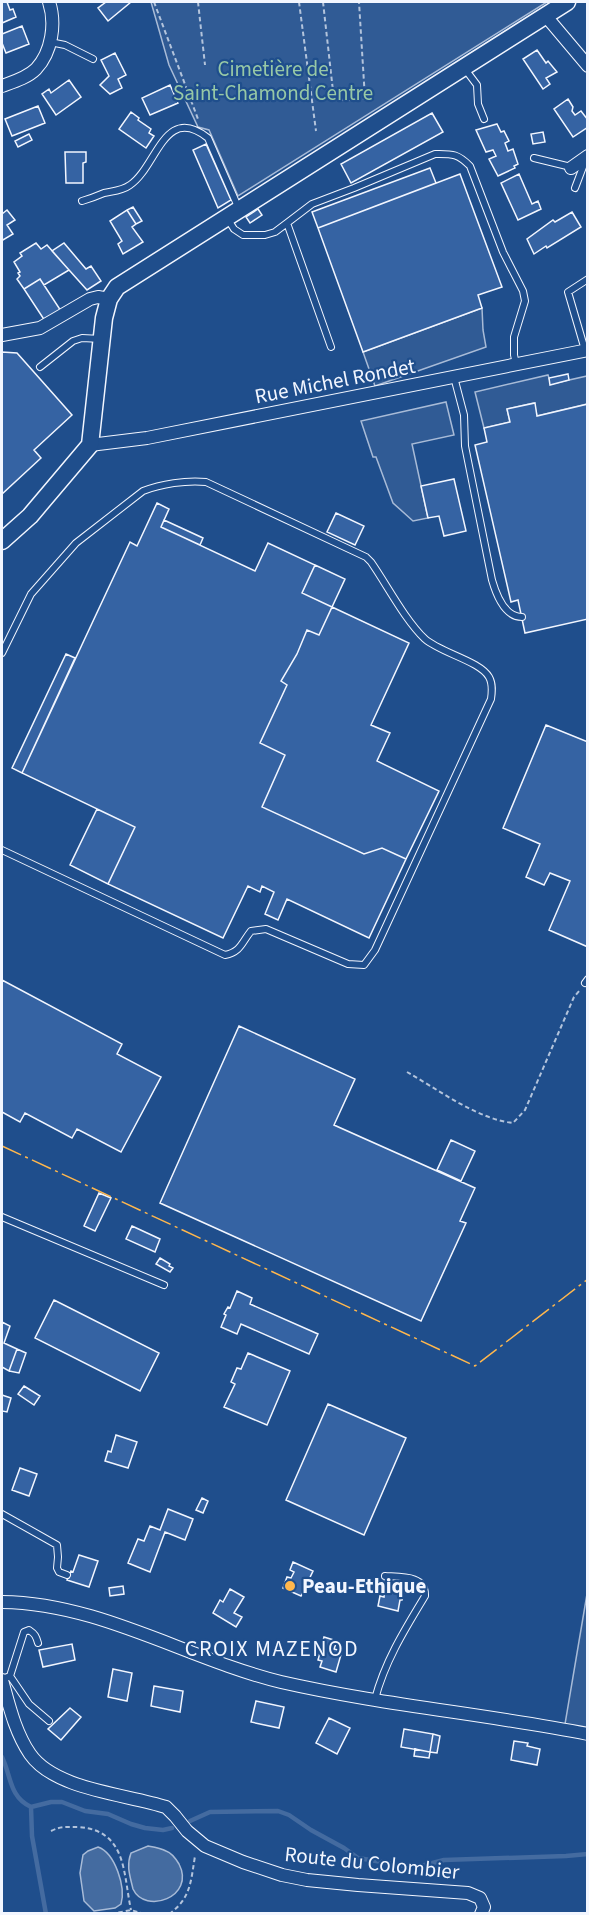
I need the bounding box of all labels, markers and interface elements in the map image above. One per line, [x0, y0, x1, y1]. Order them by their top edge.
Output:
park label: Cimetière de Saint-Chamond Centre [173, 54, 373, 108]
street label: Rue Michel Rondet [252, 351, 418, 411]
place label: Peau-Ethique [302, 1571, 426, 1601]
marker: Peau-Ethique [283, 1579, 297, 1593]
district label: CROIX MAZENOD [185, 1633, 359, 1665]
street label: Route du Colombier [283, 1839, 461, 1887]

